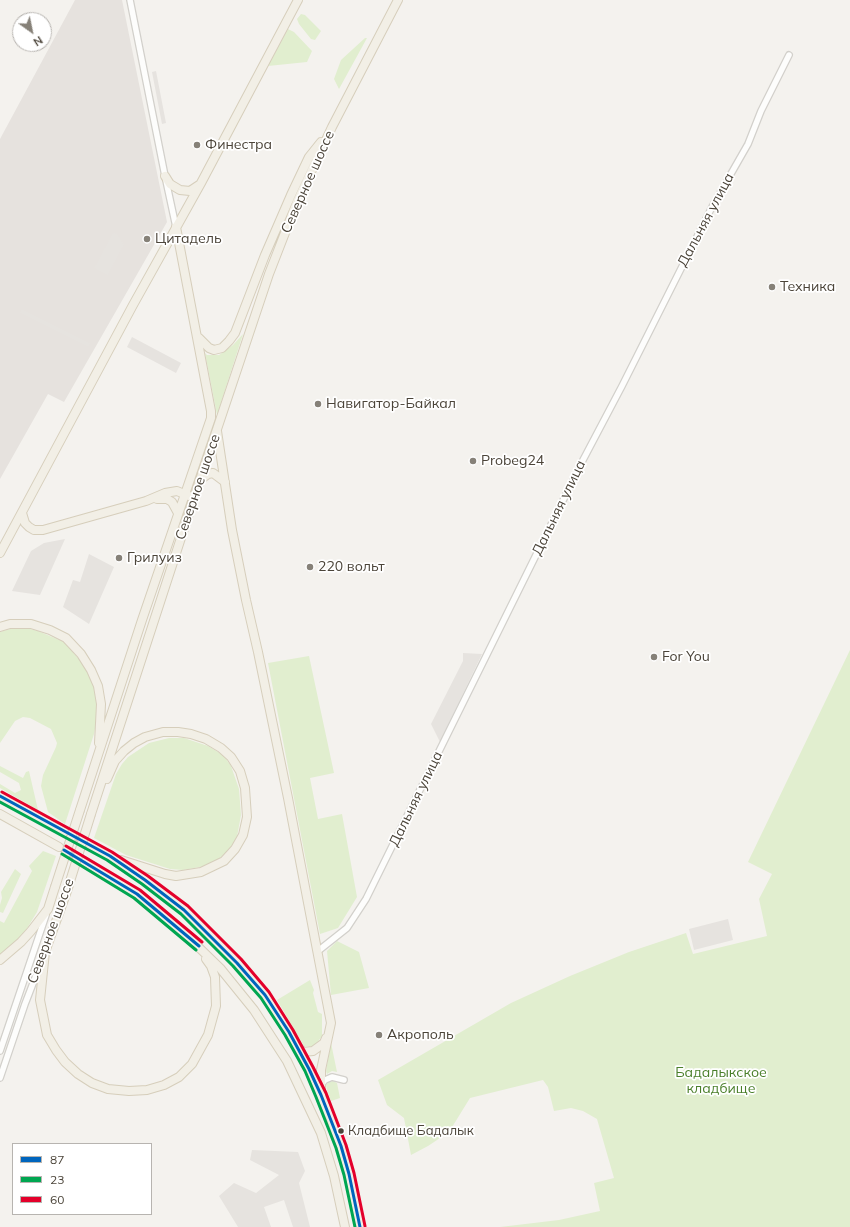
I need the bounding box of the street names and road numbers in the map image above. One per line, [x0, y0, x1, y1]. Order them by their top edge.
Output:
street label: Северное шоссе [278, 128, 338, 236]
street label: Дальняя улица [674, 170, 738, 270]
street label: Северное шоссе [172, 432, 224, 542]
street label: Дальняя улица [529, 458, 589, 558]
street label: Дальняя улица [386, 749, 446, 849]
street label: Северное шоссе [24, 876, 78, 986]

